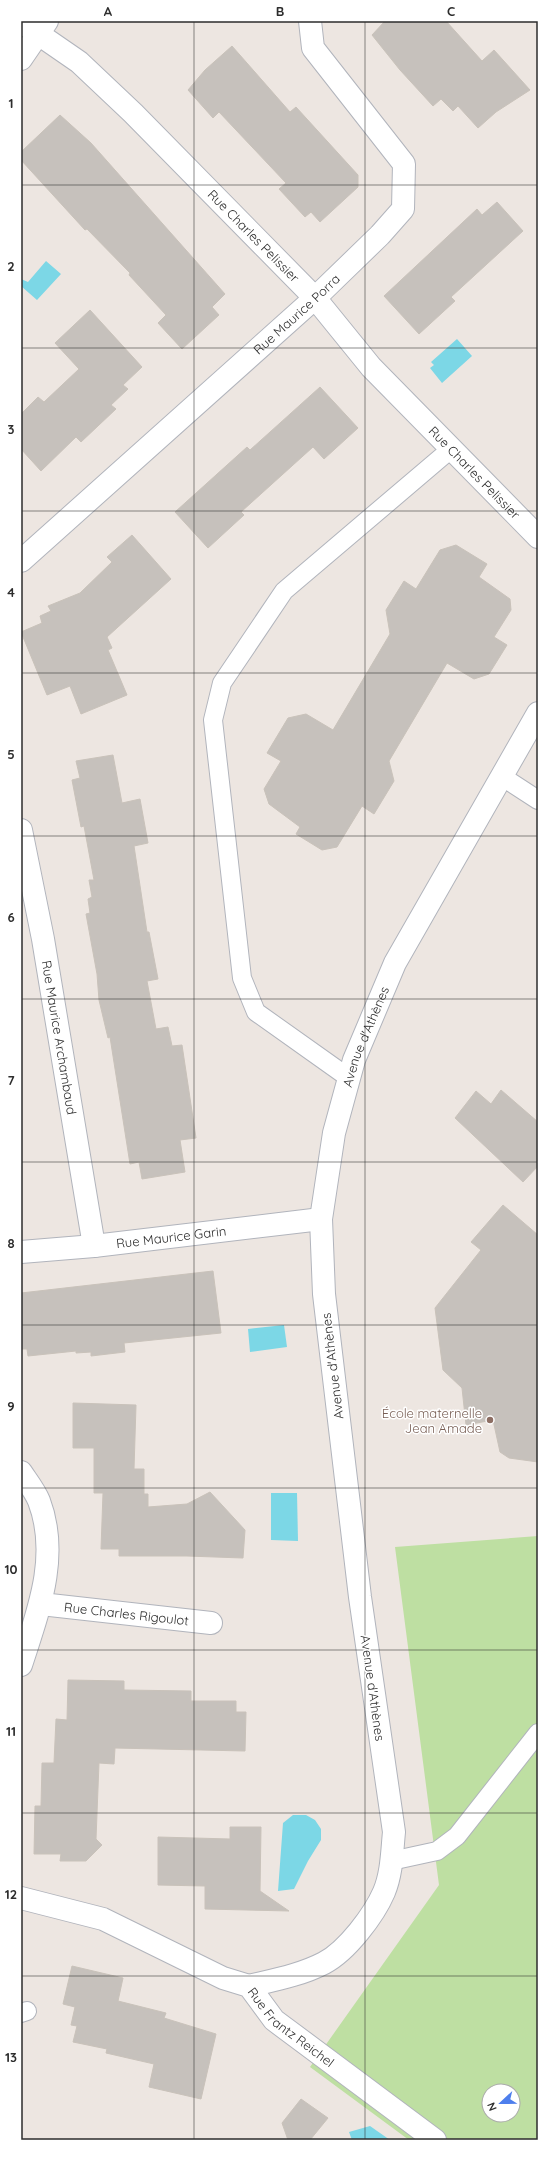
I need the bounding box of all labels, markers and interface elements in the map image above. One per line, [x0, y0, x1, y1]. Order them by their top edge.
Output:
text: A [104, 3, 113, 19]
text: B [276, 3, 284, 19]
text: C [447, 3, 455, 19]
text: 1 [8, 95, 14, 111]
street label: Rue Charles Pelissier [205, 186, 303, 286]
text: 2 [7, 258, 15, 274]
street label: Rue Maurice Porra [250, 270, 343, 357]
text: 3 [8, 421, 15, 437]
street label: Rue Charles Pelissier [426, 423, 524, 522]
text: 4 [7, 584, 15, 600]
text: 5 [7, 746, 15, 762]
text: 6 [7, 909, 15, 925]
street label: Rue Maurice Archambaud [39, 959, 80, 1116]
street label: Avenue d'Athènes [339, 984, 392, 1089]
text: 7 [7, 1072, 15, 1088]
street label: Rue Maurice Garin [115, 1222, 227, 1251]
text: 8 [7, 1235, 15, 1251]
street label: Avenue d'Athènes [318, 1312, 346, 1420]
text: 9 [7, 1398, 15, 1414]
place label: École maternelle Jean Amade [382, 1405, 482, 1436]
marker: École maternelle Jean Amade [485, 1415, 495, 1425]
text: 10 [4, 1561, 18, 1577]
street label: Rue Charles Rigoulot [63, 1599, 190, 1628]
street label: Avenue d'Athènes [358, 1634, 388, 1742]
text: 11 [6, 1723, 16, 1739]
text: 12 [5, 1886, 17, 1902]
street label: Rue Frantz Reichel [245, 1984, 337, 2070]
text: 13 [5, 2049, 17, 2065]
north arrow [481, 2083, 521, 2123]
text: N [484, 2100, 500, 2113]

